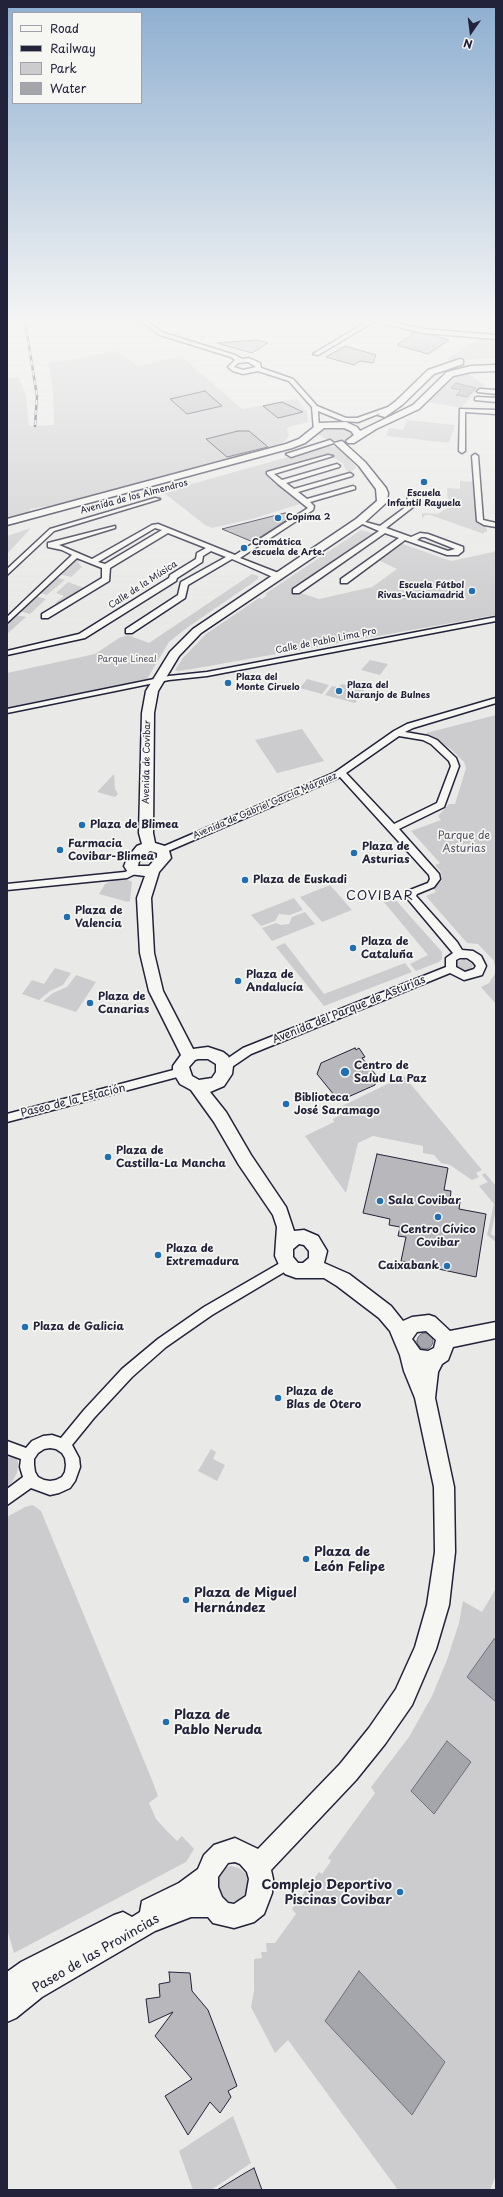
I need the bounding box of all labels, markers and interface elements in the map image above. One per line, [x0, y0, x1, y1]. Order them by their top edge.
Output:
legend [12, 12, 142, 104]
north arrow [451, 12, 491, 52]
text: Road [50, 19, 79, 37]
text: N [462, 35, 474, 53]
text: Railway [50, 39, 96, 57]
text: Park [50, 59, 77, 77]
text: Water [50, 79, 86, 97]
street label: Avenida de los Almendros [79, 477, 189, 517]
marker: Escuela Infantil Rayuela [419, 477, 429, 487]
place label: Escuela Infantil Rayuela [387, 489, 461, 510]
marker: Copima 2 [273, 513, 283, 523]
place label: Copima 2 [286, 513, 330, 523]
place label: Cromática escuela de Arte. [252, 538, 324, 559]
marker: Cromática escuela de Arte. [239, 543, 249, 553]
street label: Calle de la Música [107, 559, 179, 611]
place label: Escuela Fútbol Rivas-Vaciamadrid [377, 581, 464, 602]
marker: Escuela Fútbol Rivas-Vaciamadrid [467, 586, 477, 596]
street label: Calle de Pablo Lima Pro [275, 626, 377, 656]
park label: Parque Lineal [98, 655, 156, 665]
place label: Plaza del Monte Ciruelo [236, 673, 299, 694]
marker: Plaza del Monte Ciruelo [223, 678, 233, 688]
place label: Plaza del Naranjo de Bulnes [347, 681, 430, 702]
marker: Plaza del Naranjo de Bulnes [334, 686, 344, 696]
street label: Avenida de Covibar [141, 720, 153, 804]
street label: Avenida de Gabriel García Márquez [191, 771, 339, 841]
place label: Plaza de Blimea [90, 818, 179, 832]
marker: Plaza de Blimea [77, 820, 87, 830]
park label: Parque de Asturias [438, 829, 490, 855]
place label: Farmacia Covibar-Blimea [68, 837, 154, 863]
place label: Plaza de Asturias [362, 840, 409, 866]
marker: Farmacia Covibar-Blimea [55, 845, 65, 855]
marker: Plaza de Asturias [349, 848, 359, 858]
place label: Plaza de Euskadi [253, 873, 347, 887]
marker: Plaza de Euskadi [240, 875, 250, 885]
district label: COVIBAR [346, 888, 414, 904]
place label: Plaza de Valencia [75, 904, 122, 930]
marker: Plaza de Valencia [62, 912, 72, 922]
place label: Plaza de Cataluña [361, 935, 413, 961]
marker: Plaza de Cataluña [348, 943, 358, 953]
place label: Plaza de Andalucía [246, 968, 303, 994]
street label: Avenida del Parque de Asturias [271, 973, 427, 1047]
marker: Plaza de Andalucía [233, 976, 243, 986]
place label: Plaza de Canarias [98, 990, 149, 1016]
marker: Plaza de Canarias [85, 998, 95, 1008]
place label: Centro de Salud La Paz [354, 1059, 427, 1085]
marker: Centro de Salud La Paz [339, 1066, 351, 1078]
street label: Paseo de la Estación [19, 1082, 127, 1120]
place label: Biblioteca José Saramago [294, 1091, 380, 1117]
marker: Biblioteca José Saramago [281, 1099, 291, 1109]
place label: Plaza de Castilla-La Mancha [116, 1144, 226, 1170]
marker: Plaza de Castilla-La Mancha [103, 1152, 113, 1162]
place label: Sala Covibar [388, 1194, 461, 1208]
marker: Sala Covibar [375, 1196, 385, 1206]
marker: Centro Cívico Covibar [433, 1212, 443, 1222]
place label: Centro Cívico Covibar [400, 1223, 476, 1249]
place label: Plaza de Extremadura [166, 1242, 239, 1268]
marker: Plaza de Extremadura [153, 1250, 163, 1260]
place label: Caixabank [378, 1259, 439, 1273]
marker: Caixabank [442, 1261, 452, 1271]
place label: Plaza de Galicia [33, 1320, 124, 1334]
marker: Plaza de Galicia [20, 1322, 30, 1332]
place label: Plaza de Blas de Otero [286, 1385, 361, 1411]
marker: Plaza de Blas de Otero [273, 1393, 283, 1403]
place label: Plaza de León Felipe [314, 1544, 385, 1575]
marker: Plaza de León Felipe [301, 1554, 311, 1564]
place label: Plaza de Miguel Hernández [194, 1585, 297, 1616]
marker: Plaza de Miguel Hernández [181, 1595, 191, 1605]
place label: Plaza de Pablo Neruda [174, 1707, 262, 1738]
marker: Plaza de Pablo Neruda [161, 1717, 171, 1727]
place label: Complejo Deportivo Piscinas Covibar [261, 1877, 392, 1908]
marker: Complejo Deportivo Piscinas Covibar [395, 1887, 405, 1897]
street label: Paseo de las Provincias [30, 1911, 162, 1997]

